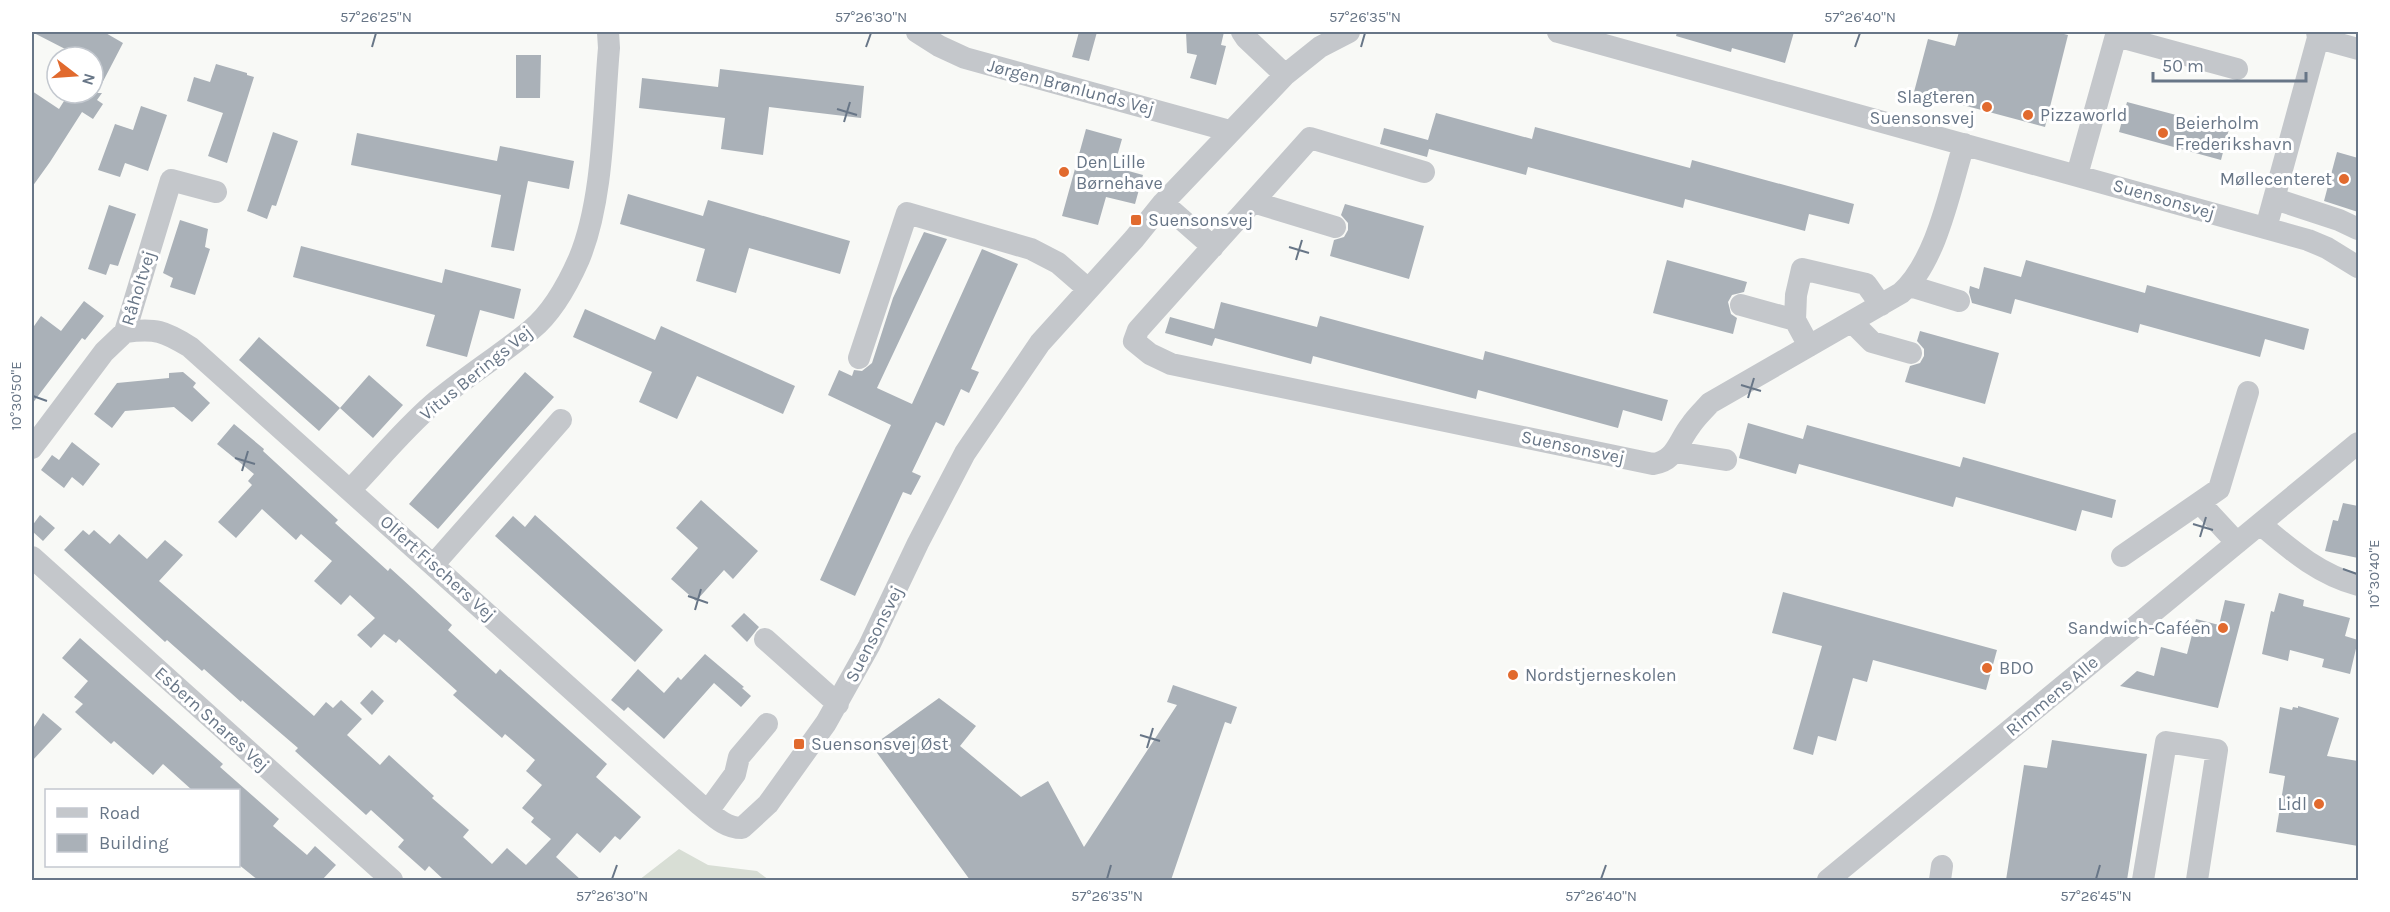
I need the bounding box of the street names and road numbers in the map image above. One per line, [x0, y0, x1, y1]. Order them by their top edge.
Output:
street label: Jørgen Brønlunds Vej [985, 54, 1157, 120]
street label: Suensonsvej [2110, 174, 2218, 224]
street label: Råholtvej [116, 248, 160, 328]
street label: Vitus Berings Vej [415, 321, 537, 425]
street label: Suensonsvej [1519, 425, 1627, 469]
street label: Olfert Fischers Vej [376, 510, 500, 626]
street label: Suensonsvej [840, 582, 908, 686]
street label: Rimmens Alle [2001, 651, 2103, 741]
street label: Esbern Snares Vej [150, 662, 274, 776]

